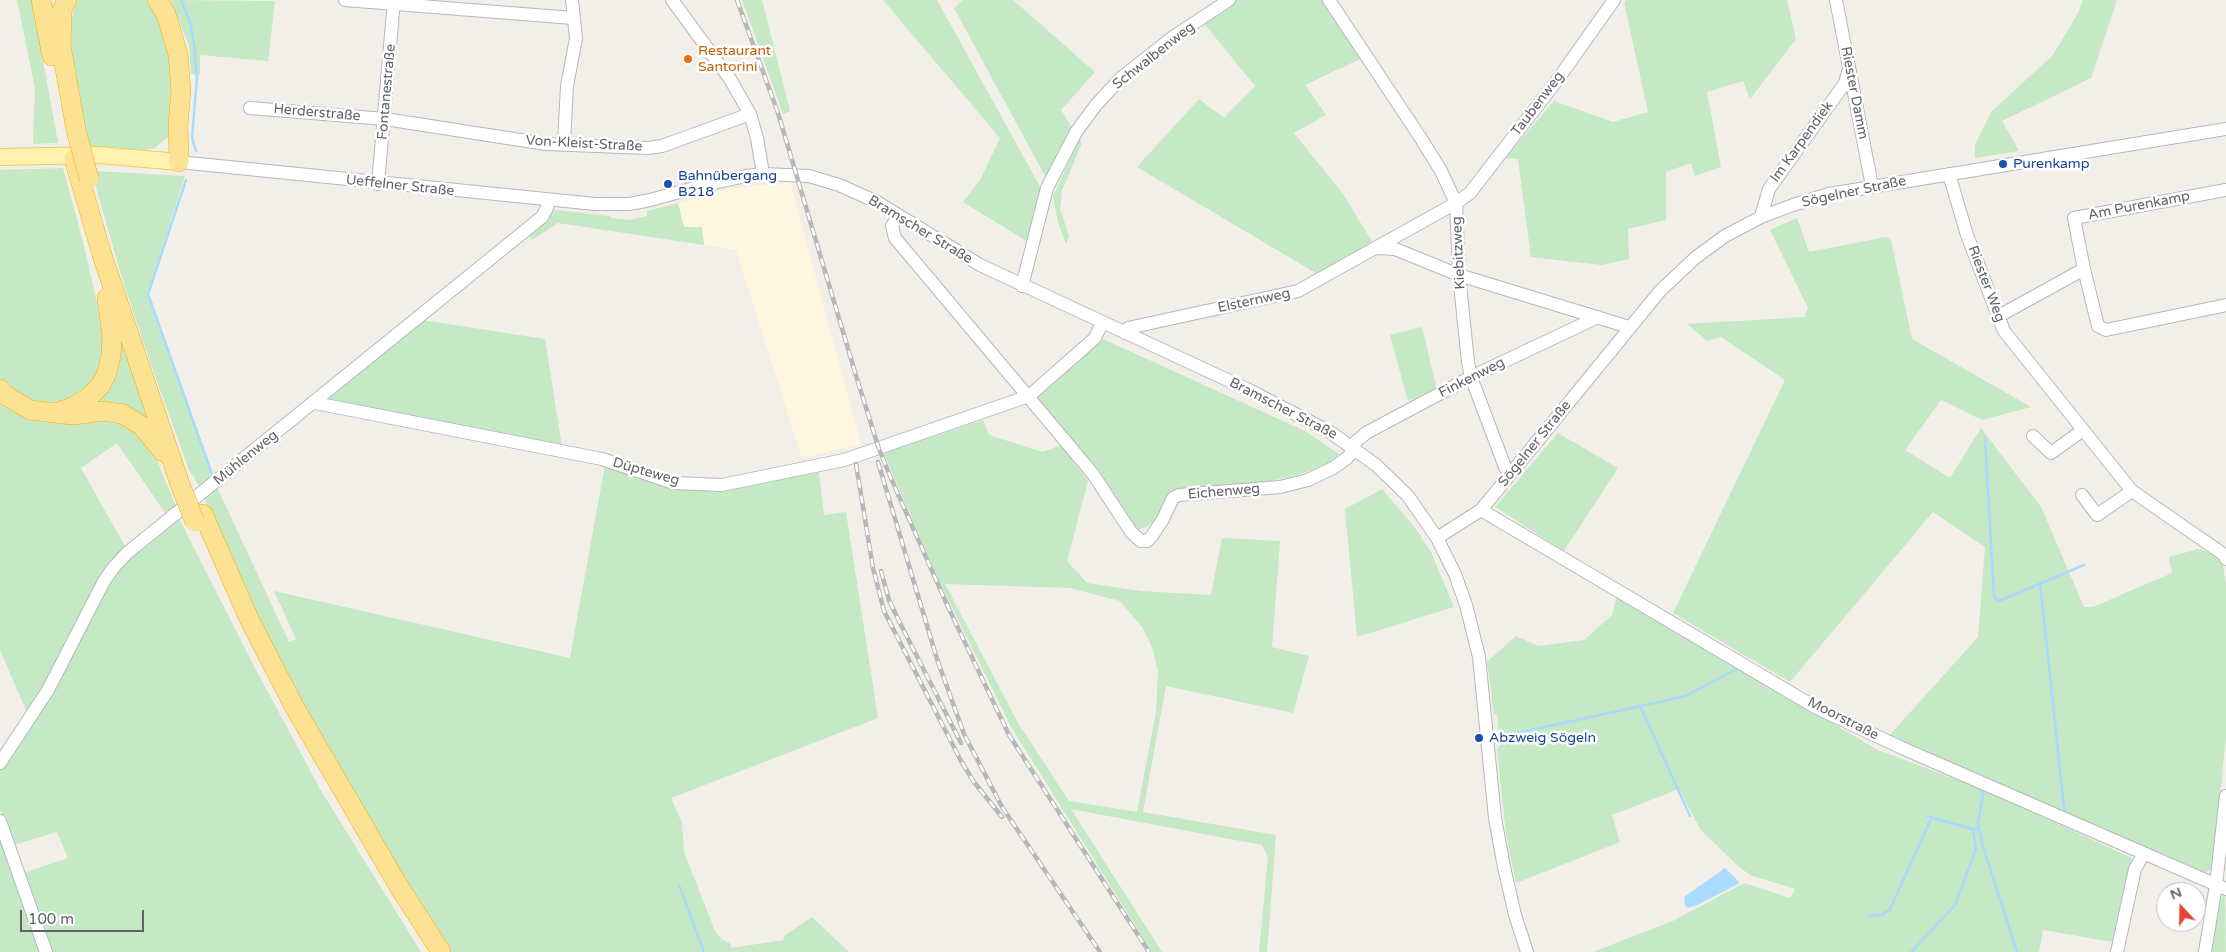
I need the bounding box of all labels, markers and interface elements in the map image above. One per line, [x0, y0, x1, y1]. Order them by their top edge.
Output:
street label: Schwalbenweg [1110, 19, 1198, 93]
street label: Fontanestraße [374, 43, 400, 141]
place label: Restaurant Santorini [698, 43, 771, 75]
street label: Riester Damm [1837, 45, 1871, 141]
marker: Restaurant Santorini [682, 53, 694, 65]
street label: Taubenweg [1508, 68, 1568, 140]
street label: Im Karpendiek [1767, 98, 1837, 186]
street label: Herderstraße [273, 101, 361, 125]
street label: Von-Kleist-Straße [525, 133, 643, 155]
place label: Purenkamp [2013, 156, 2089, 172]
marker: Purenkamp [1997, 158, 2009, 170]
place label: Bahnübergang B218 [678, 168, 777, 200]
street label: Ueffelner Straße [345, 172, 455, 200]
street label: Sögelner Straße [1800, 173, 1908, 211]
marker: Bahnübergang B218 [662, 178, 674, 190]
street label: Am Purenkamp [2087, 188, 2191, 224]
street label: Bramscher Straße [865, 192, 975, 268]
street label: Kiebitzweg [1449, 216, 1469, 290]
street label: Riester Weg [1964, 243, 2008, 325]
street label: Elsternweg [1216, 285, 1292, 317]
street label: Finkenweg [1436, 354, 1508, 402]
street label: Bramscher Straße [1226, 375, 1340, 443]
street label: Sögelner Straße [1495, 397, 1575, 491]
street label: Mühlenweg [210, 427, 282, 489]
street label: Düpteweg [611, 454, 681, 490]
street label: Eichenweg [1187, 480, 1261, 504]
street label: Moorstraße [1805, 694, 1881, 744]
place label: Abzweig Sögeln [1489, 730, 1596, 746]
marker: Abzweig Sögeln [1473, 732, 1485, 744]
north arrow [2156, 882, 2206, 932]
text: N [2168, 884, 2184, 903]
scale bar [22, 900, 146, 932]
text: 100 m [28, 910, 74, 928]

